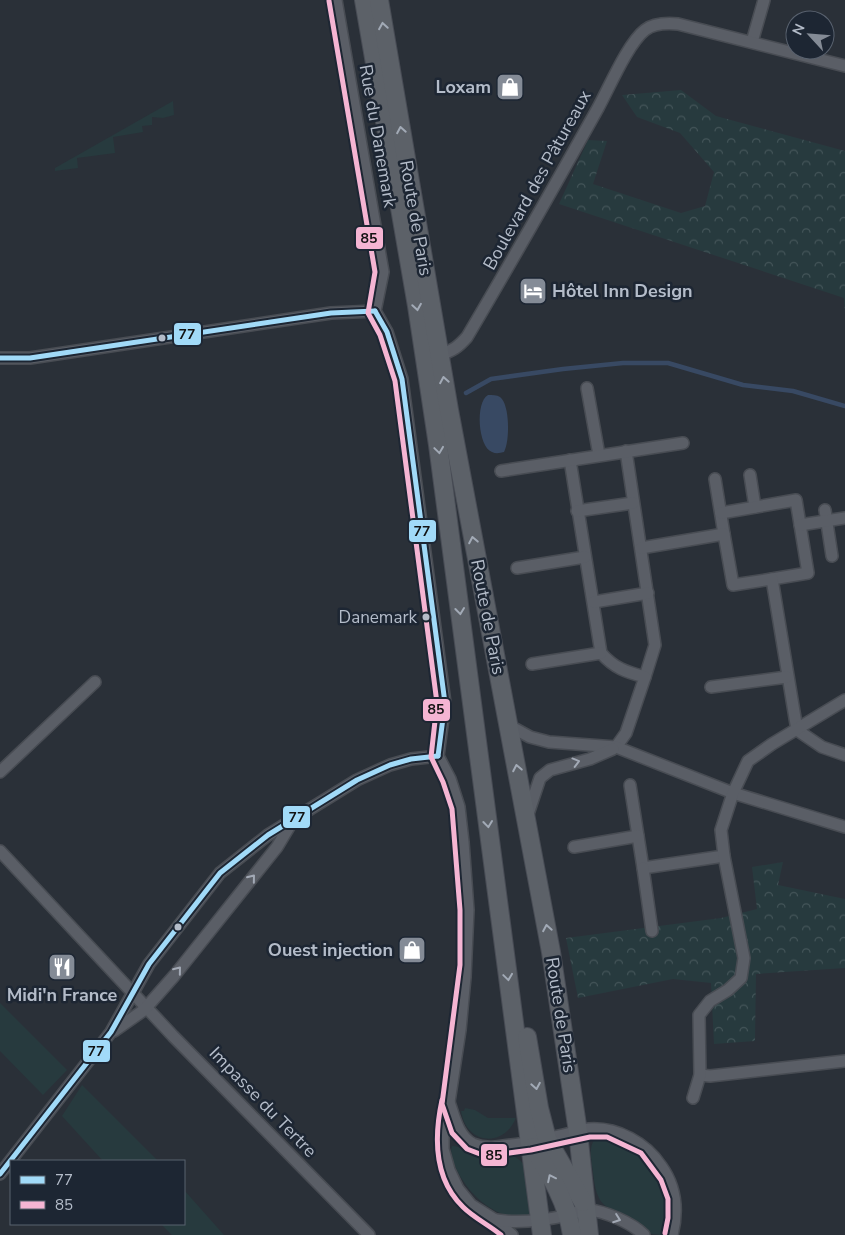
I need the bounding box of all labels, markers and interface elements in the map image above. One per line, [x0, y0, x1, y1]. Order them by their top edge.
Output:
north arrow [785, 10, 835, 60]
text: N [788, 21, 810, 38]
one-way arrow [378, 22, 389, 30]
street label: Rue du Danemark [354, 63, 403, 210]
shop icon: Loxam [495, 72, 525, 102]
place label: Loxam [435, 75, 491, 99]
street label: Boulevard des Pâtureaux [477, 85, 597, 274]
one-way arrow [396, 125, 406, 134]
street label: Route de Paris [394, 158, 438, 278]
line badge: 85 [355, 226, 384, 250]
text: 85 [361, 229, 377, 248]
hotel icon: Hôtel Inn Design [518, 276, 548, 306]
place label: Hôtel Inn Design [552, 279, 693, 303]
one-way arrow [411, 302, 421, 311]
line badge: 77 [173, 322, 202, 346]
text: 77 [179, 325, 195, 344]
unlabelled marker [157, 333, 167, 343]
one-way arrow [440, 376, 450, 384]
one-way arrow [433, 446, 444, 454]
line badge: 77 [408, 519, 437, 543]
text: 77 [414, 522, 430, 541]
one-way arrow [469, 535, 479, 544]
street label: Route de Paris [465, 557, 511, 677]
place label: Danemark [339, 606, 417, 629]
one-way arrow [454, 607, 465, 615]
marker: Danemark [421, 612, 431, 622]
line badge: 85 [422, 698, 451, 722]
text: 85 [428, 700, 444, 719]
one-way arrow [572, 758, 580, 768]
one-way arrow [512, 764, 522, 773]
line badge: 77 [282, 805, 311, 829]
text: 77 [289, 808, 305, 827]
one-way arrow [482, 821, 493, 829]
one-way arrow [246, 875, 254, 884]
unlabelled marker [173, 922, 183, 932]
one-way arrow [542, 924, 552, 932]
shop icon: Ouest injection [397, 935, 427, 965]
place label: Ouest injection [268, 938, 393, 962]
restaurant icon: Midi'n France [47, 952, 77, 982]
street label: Route de Paris [540, 955, 582, 1075]
one-way arrow [173, 967, 182, 976]
one-way arrow [502, 974, 513, 982]
place label: Midi'n France [7, 983, 118, 1007]
line badge: 77 [82, 1039, 111, 1063]
text: 77 [88, 1042, 104, 1061]
street label: Impasse du Tertre [204, 1042, 322, 1162]
one-way arrow [530, 1082, 540, 1090]
line badge: 85 [480, 1143, 508, 1167]
text: 85 [486, 1146, 502, 1165]
legend [10, 1160, 185, 1225]
text: 77 [55, 1170, 73, 1190]
one-way arrow [547, 1174, 557, 1183]
text: 85 [55, 1195, 73, 1215]
one-way arrow [613, 1213, 621, 1223]

